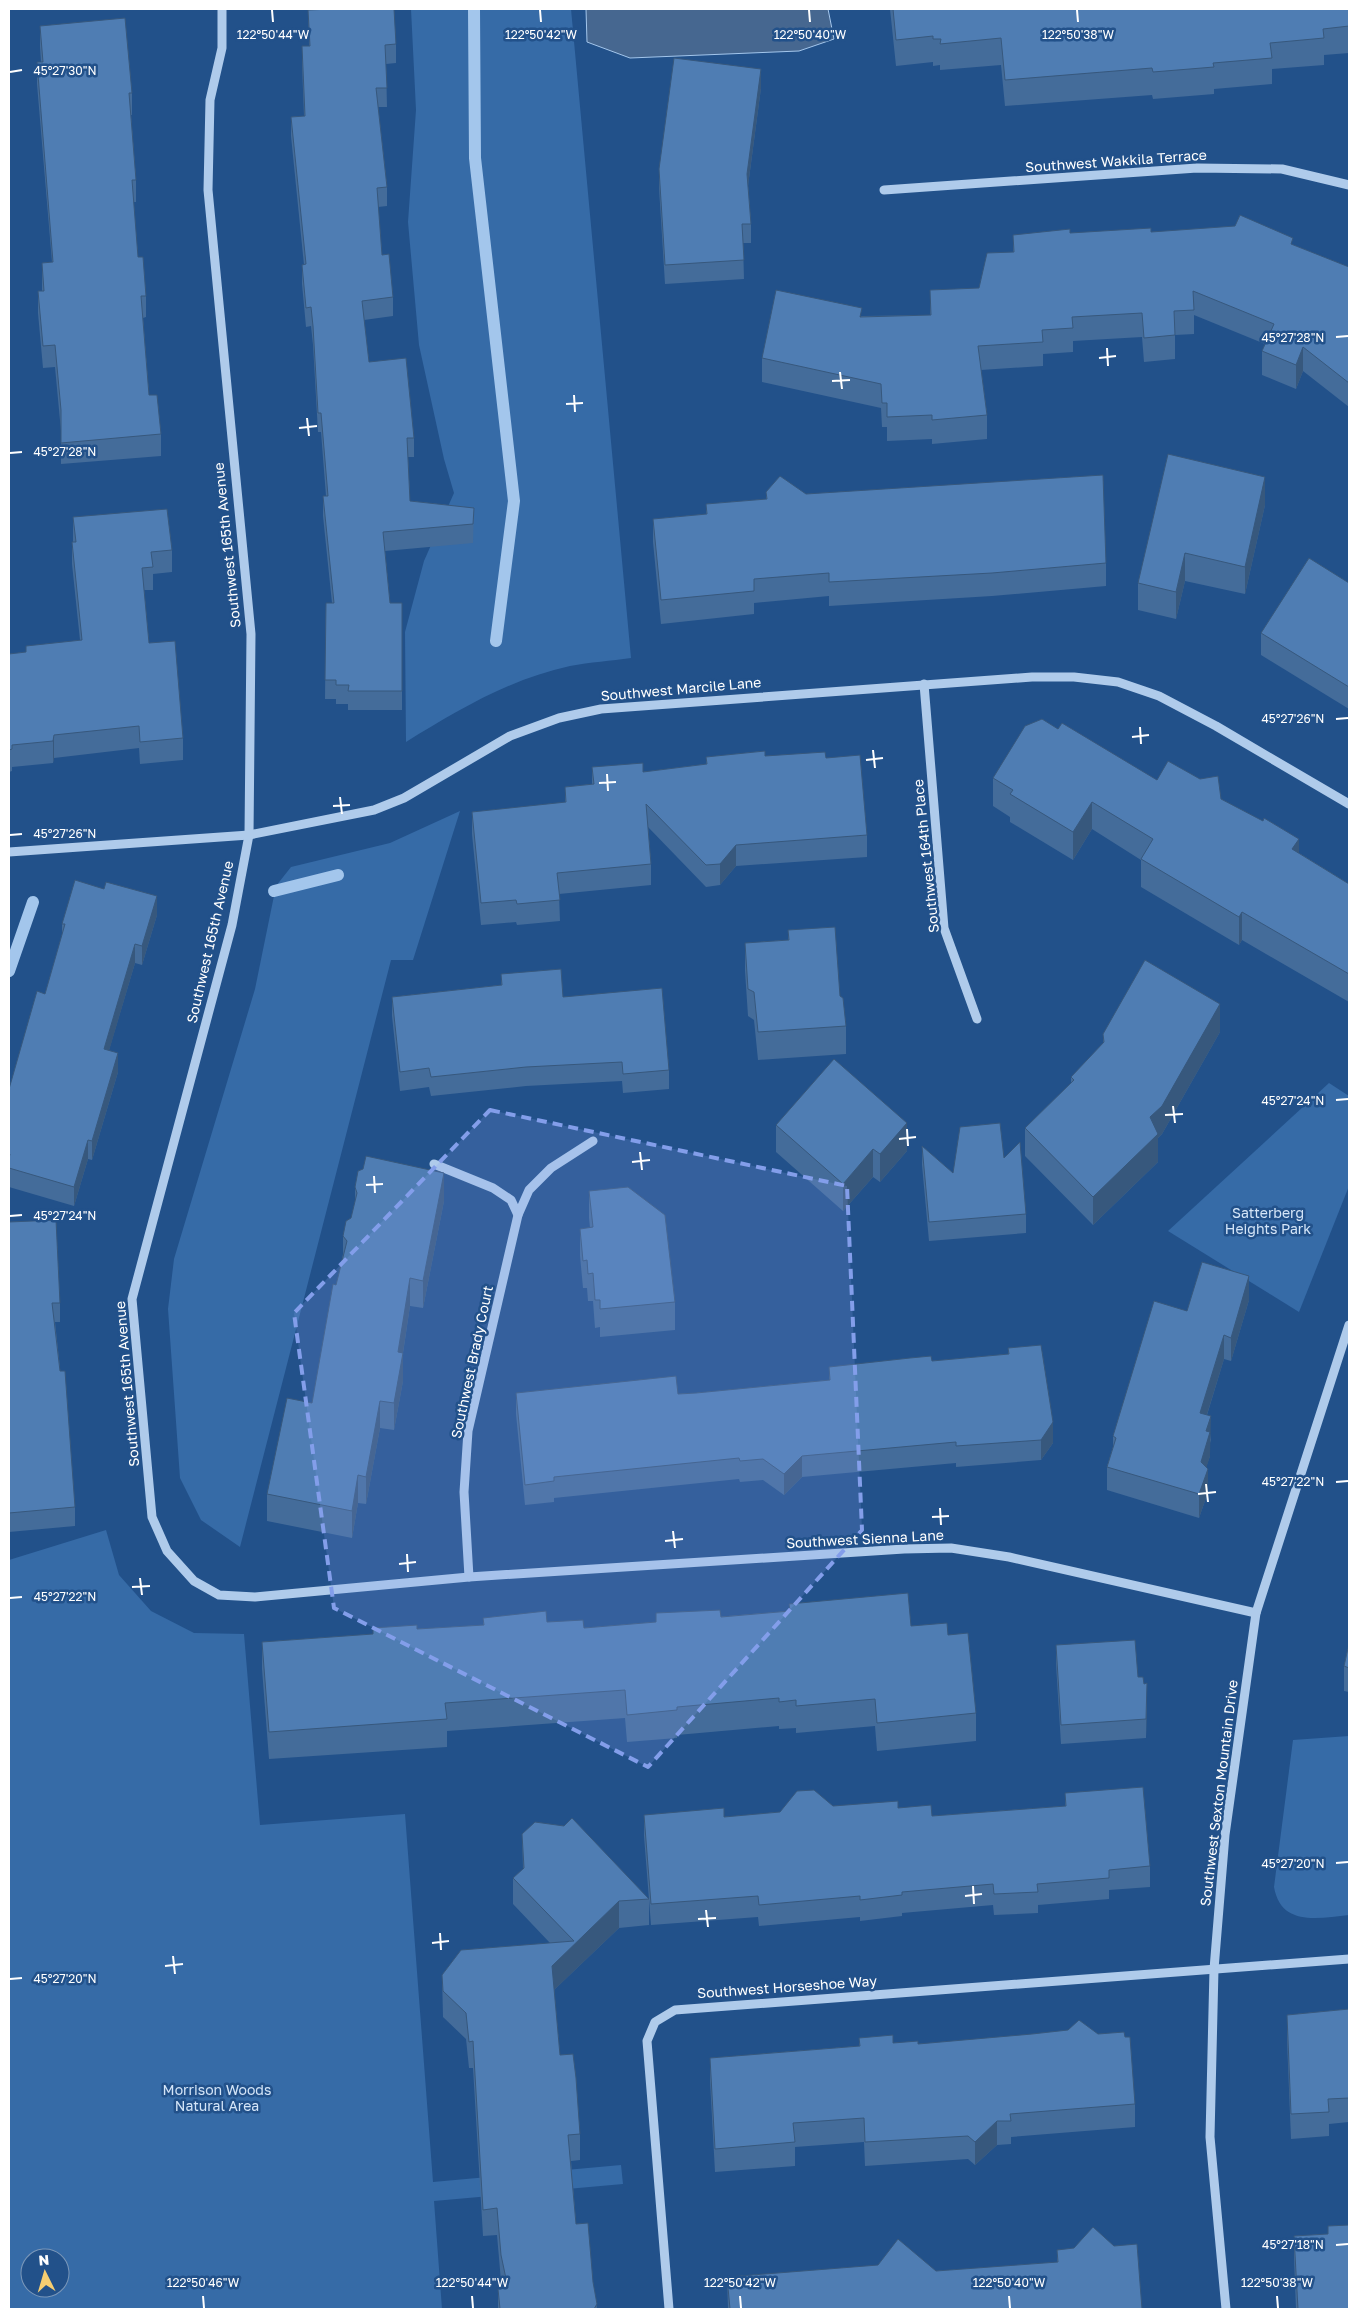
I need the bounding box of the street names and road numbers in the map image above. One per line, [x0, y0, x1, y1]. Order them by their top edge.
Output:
street label: Southwest Wakkila Terrace [1025, 146, 1207, 175]
street label: Southwest 165th Avenue [209, 461, 244, 629]
street label: Southwest Marcile Lane [600, 673, 762, 704]
street label: Southwest 164th Place [909, 778, 942, 934]
street label: Southwest 165th Avenue [183, 859, 236, 1025]
street label: Southwest Brady Court [447, 1284, 496, 1440]
street label: Southwest 165th Avenue [111, 1300, 142, 1468]
street label: Southwest Sienna Lane [786, 1526, 944, 1551]
street label: Southwest Sexton Mountain Drive [1196, 1679, 1241, 1907]
street label: Southwest Horseshoe Way [696, 1972, 878, 2001]

